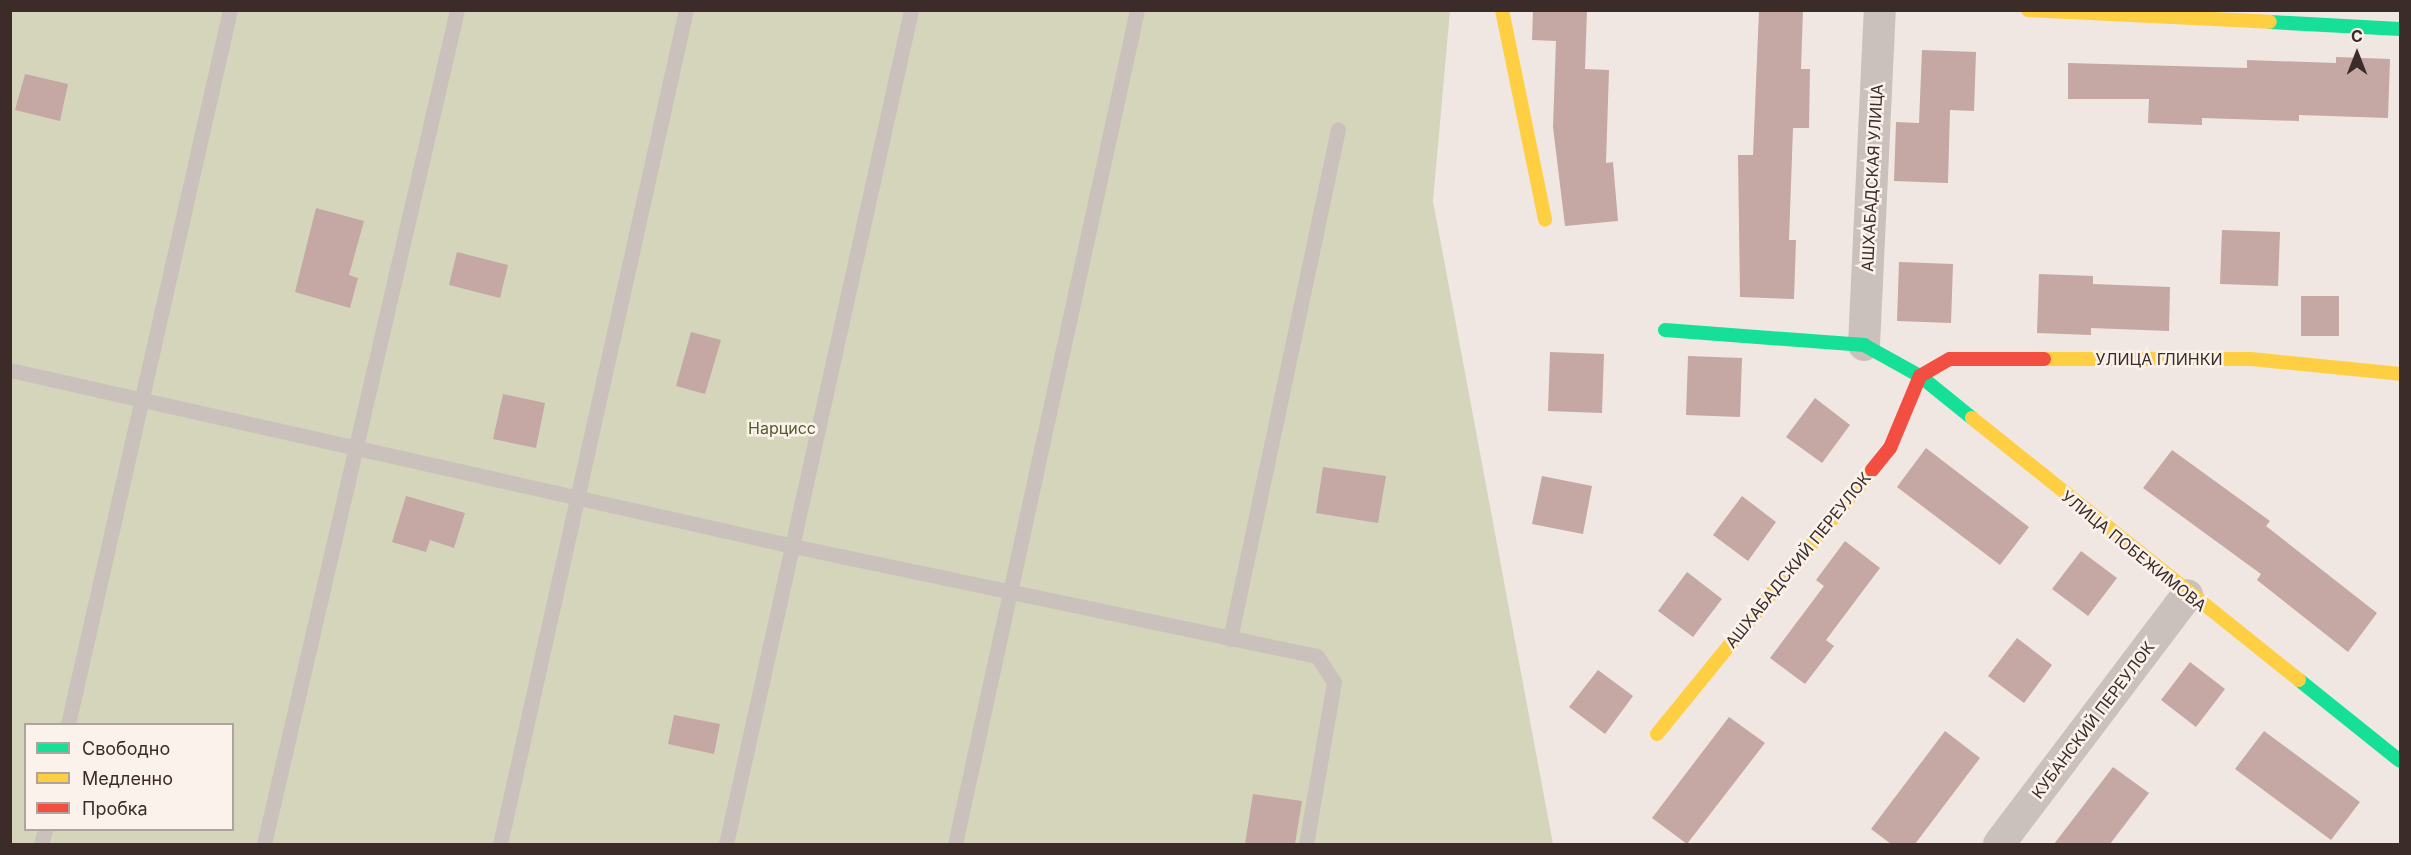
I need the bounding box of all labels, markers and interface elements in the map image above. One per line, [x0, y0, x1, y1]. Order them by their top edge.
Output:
north arrow [2327, 24, 2387, 84]
text: С [2351, 26, 2363, 46]
street label: АШХАБАДСКАЯ УЛИЦА [1858, 84, 1886, 272]
street label: УЛИЦА ГЛИНКИ [2096, 349, 2222, 369]
park label: Нарцисс [748, 418, 816, 438]
street label: АШХАБАДСКИЙ ПЕРЕУЛОК [1721, 468, 1875, 652]
street label: УЛИЦА ПОБЕЖИМОВА [2058, 487, 2210, 615]
street label: КУБАНСКИЙ ПЕРЕУЛОК [2028, 638, 2158, 802]
legend [24, 723, 234, 831]
text: Свободно [82, 738, 170, 759]
text: Медленно [82, 768, 173, 789]
text: Пробка [82, 798, 148, 819]

